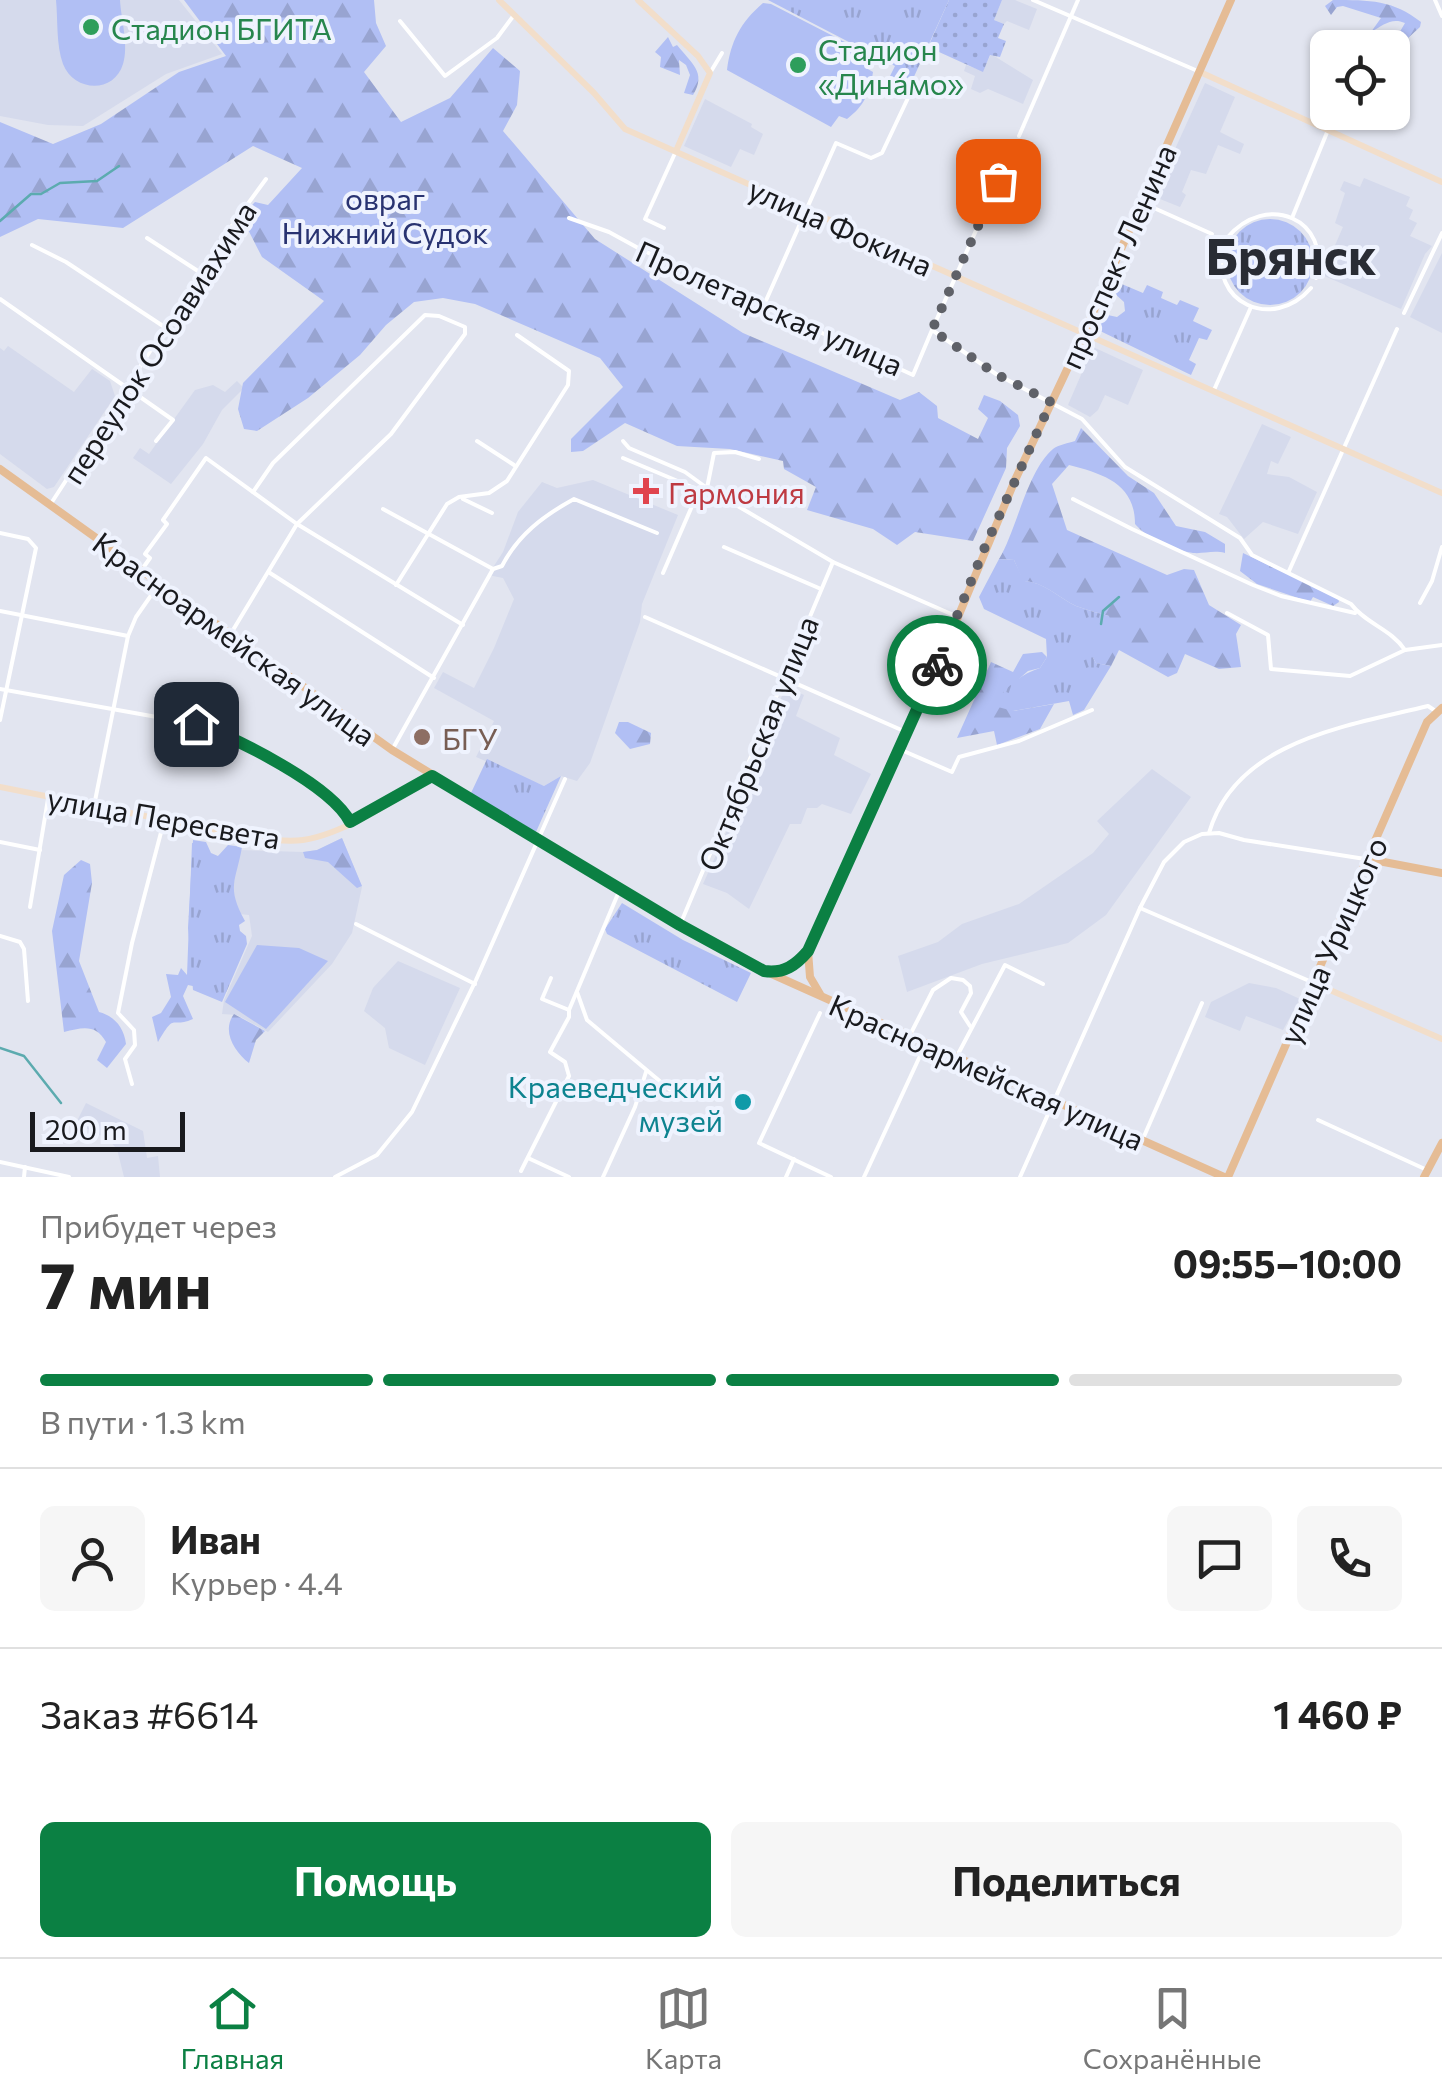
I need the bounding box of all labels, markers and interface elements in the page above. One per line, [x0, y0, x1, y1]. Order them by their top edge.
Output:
place label: Стадион БГИТА [111, 9, 332, 46]
marker: Стадион БГИТА [80, 16, 102, 38]
place label: Стадион «Дина́мо» [818, 30, 964, 101]
map controls [1310, 30, 1410, 130]
button: locate [1310, 30, 1410, 130]
marker: Стадион «Дина́мо» [787, 54, 809, 76]
street label: проспект Ленина [1051, 138, 1183, 374]
pin [956, 139, 1041, 224]
icon: bag [971, 154, 1026, 209]
street label: улица Фокина [743, 169, 939, 283]
park label: овраг Нижний Судок [282, 179, 488, 250]
street label: переулок Осоавиахима [53, 194, 263, 490]
district label: Брянск [1205, 224, 1377, 285]
street label: Пролетарская улица [631, 232, 909, 382]
place label: Гармония [668, 473, 805, 510]
marker: Гармония [633, 478, 659, 504]
street label: Красноармейская улица [86, 523, 384, 753]
street label: Октябрьская улица [689, 610, 825, 876]
courier [887, 615, 987, 715]
icon: bike [910, 638, 965, 693]
pin [154, 682, 239, 767]
icon: home [169, 697, 224, 752]
place label: БГУ [442, 719, 498, 756]
marker: БГУ [411, 726, 433, 748]
street label: улица Пересвета [45, 778, 283, 856]
street label: улица Урицкого [1270, 831, 1394, 1049]
street label: Красноармейская улица [824, 985, 1150, 1157]
place label: Краеведческий музей [508, 1067, 723, 1138]
marker: Краеведческий музей [732, 1091, 754, 1113]
scale bar [30, 1107, 185, 1152]
text: 200 m [45, 1112, 127, 1146]
text: Прибудет через [40, 1205, 277, 1245]
text: 09:55–10:00 [1173, 1239, 1402, 1286]
text: 7 мин [40, 1243, 212, 1322]
text: В пути · 1.3 km [40, 1401, 246, 1441]
button: person [40, 1506, 145, 1611]
button: chat [1167, 1506, 1272, 1611]
button: phone [1297, 1506, 1402, 1611]
text: Иван [170, 1515, 261, 1562]
text: Курьер · 4.4 [170, 1562, 343, 1602]
text: Заказ #6614 [40, 1690, 258, 1737]
text: 1 460 ₽ [1273, 1690, 1402, 1737]
button: Помощь [40, 1822, 711, 1937]
button: Поделиться [731, 1822, 1402, 1937]
tab: Главная [180, 1981, 284, 2075]
tab: Карта [645, 1981, 722, 2075]
tab: Сохранённые [1083, 1981, 1262, 2075]

